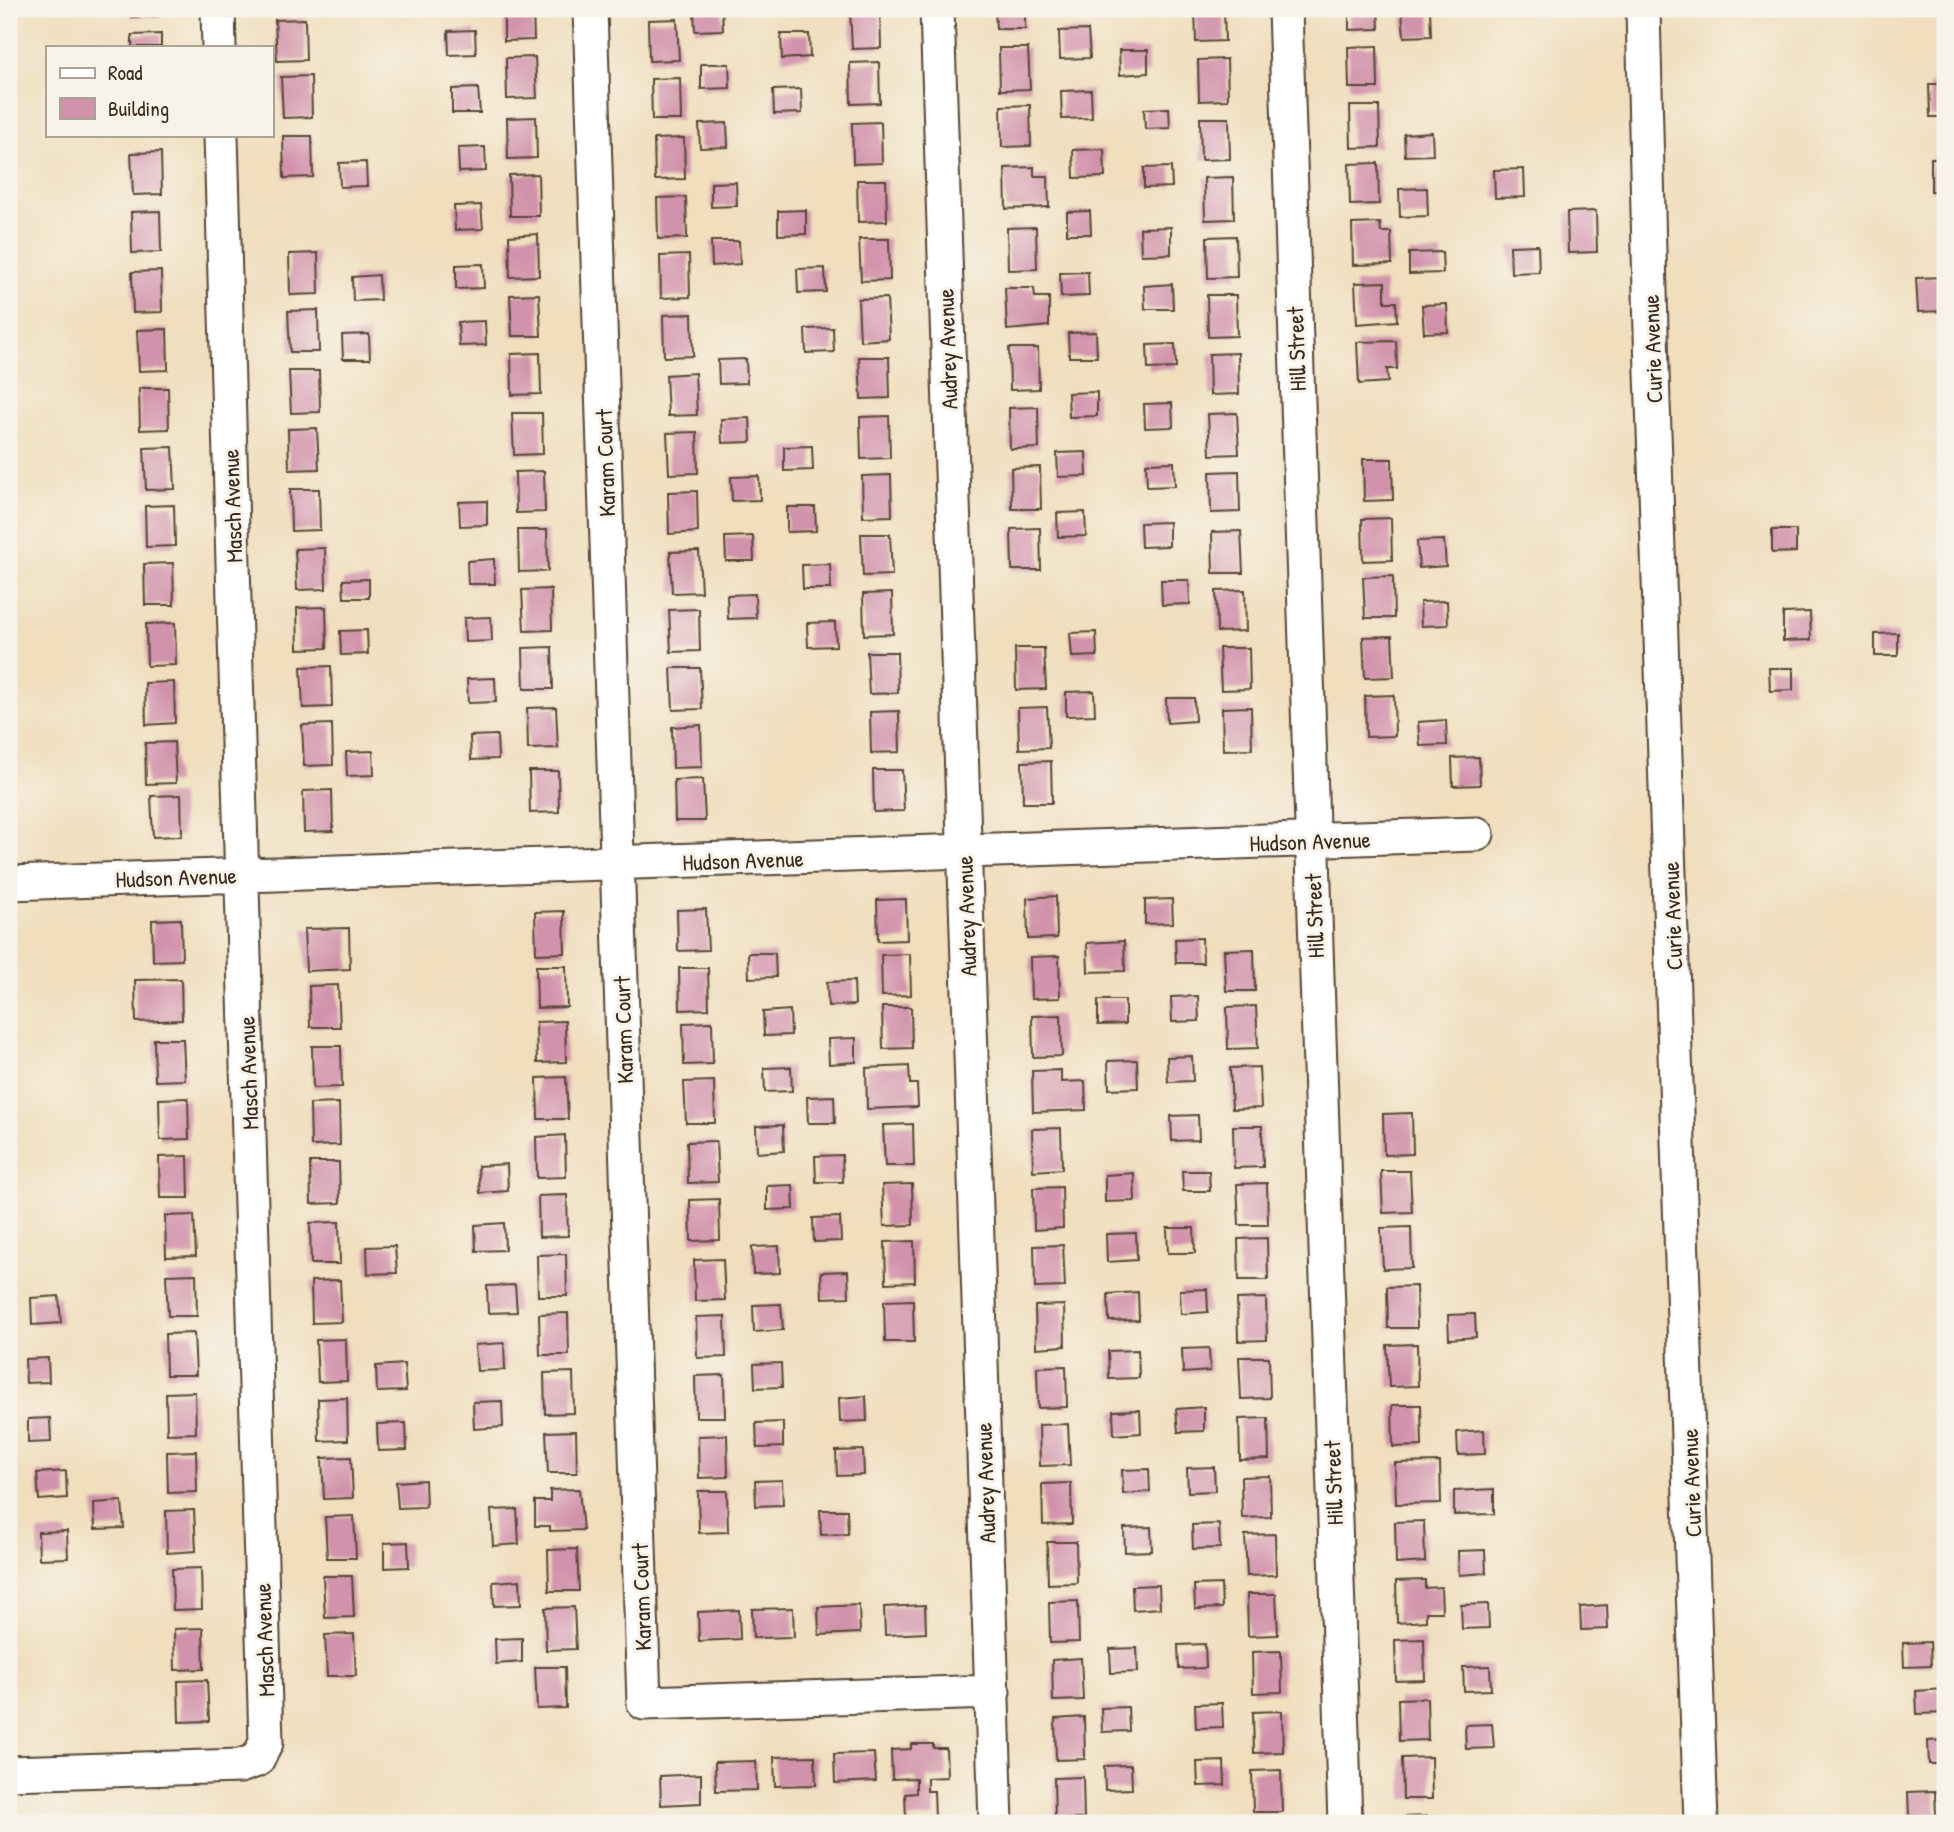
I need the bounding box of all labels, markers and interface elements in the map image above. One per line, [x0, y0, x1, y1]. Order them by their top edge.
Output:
legend [46, 46, 273, 136]
text: Road [108, 58, 142, 87]
text: Building [108, 94, 169, 123]
street label: Audrey Avenue [929, 288, 965, 410]
street label: Curie Avenue [1635, 294, 1669, 404]
street label: Hill Street [1279, 305, 1313, 392]
street label: Karam Court [588, 408, 622, 517]
street label: Masch Avenue [215, 449, 249, 563]
street label: Hudson Avenue [1249, 823, 1371, 859]
street label: Hudson Avenue [682, 842, 804, 878]
street label: Audrey Avenue [948, 855, 984, 977]
street label: Hudson Avenue [115, 859, 237, 895]
street label: Curie Avenue [1655, 861, 1689, 971]
street label: Hill Street [1297, 872, 1331, 959]
street label: Karam Court [606, 975, 640, 1084]
street label: Masch Avenue [231, 1016, 265, 1130]
street label: Audrey Avenue [967, 1422, 1003, 1544]
street label: Curie Avenue [1674, 1428, 1708, 1538]
street label: Hill Street [1316, 1439, 1350, 1526]
street label: Karam Court [624, 1542, 658, 1651]
street label: Masch Avenue [247, 1583, 281, 1697]

